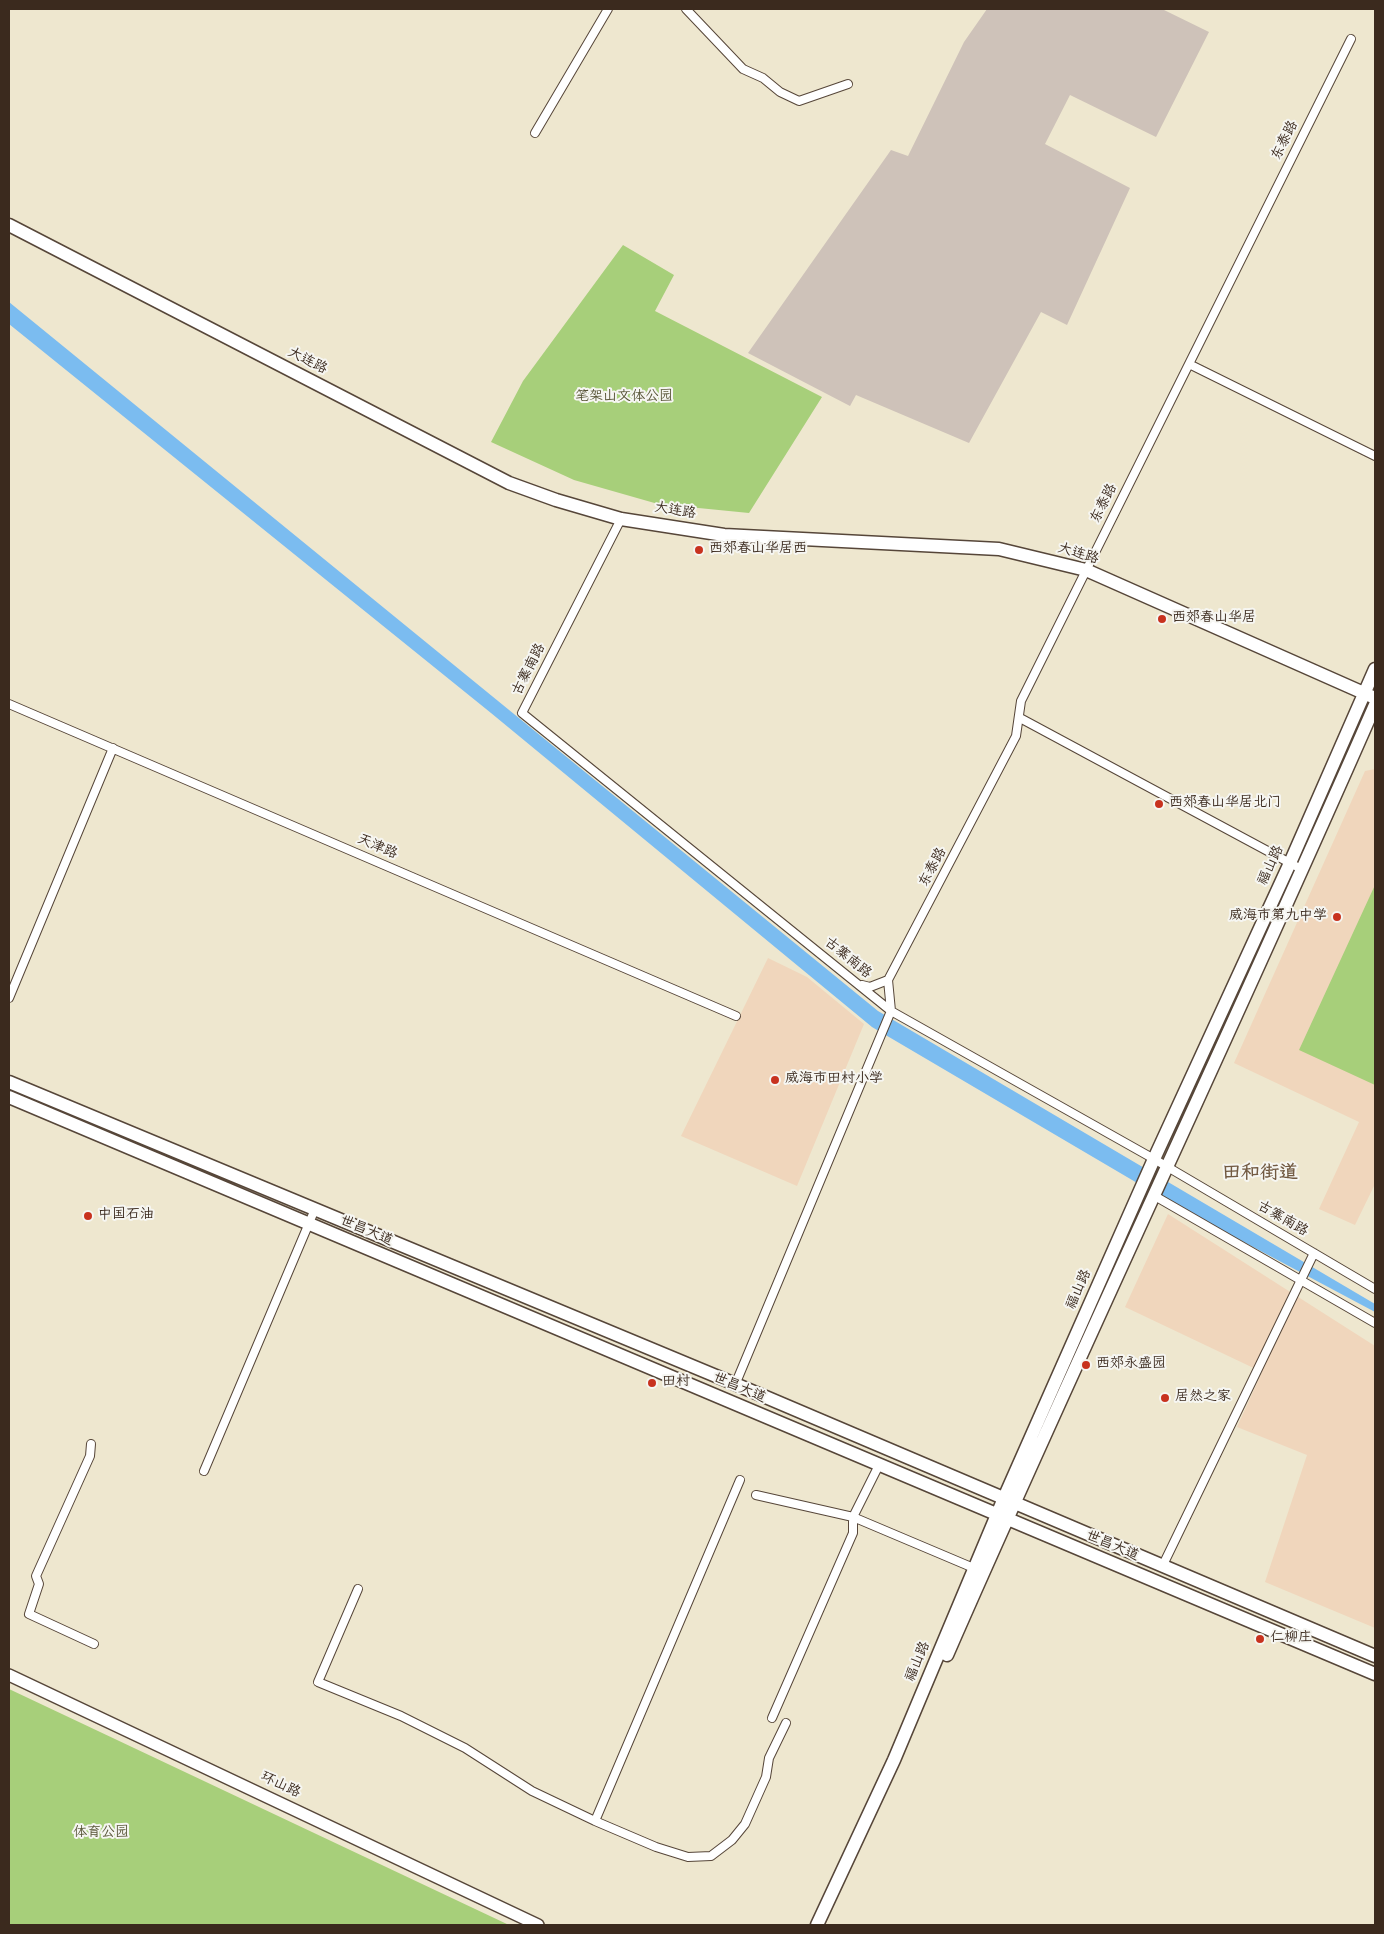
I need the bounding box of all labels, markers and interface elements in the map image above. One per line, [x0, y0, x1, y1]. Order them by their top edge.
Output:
street label: 东泰路 [1269, 118, 1303, 164]
street label: 大连路 [284, 345, 330, 379]
park label: 笔架山文体公园 [575, 390, 673, 406]
street label: 东泰路 [1088, 481, 1122, 527]
street label: 大连路 [653, 500, 697, 524]
street label: 大连路 [1055, 541, 1101, 569]
place label: 西郊春山华居西 [709, 542, 807, 558]
marker: 西郊春山华居西 [693, 544, 705, 556]
place label: 西郊春山华居 [1172, 611, 1256, 627]
marker: 西郊春山华居 [1156, 613, 1168, 625]
street label: 古寨南路 [510, 641, 550, 699]
place label: 西郊春山华居北门 [1169, 796, 1281, 812]
marker: 西郊春山华居北门 [1153, 798, 1165, 810]
street label: 天津路 [354, 832, 400, 864]
street label: 福山路 [1256, 843, 1288, 889]
street label: 东泰路 [917, 846, 951, 890]
place label: 威海市第九中学 [1229, 909, 1327, 925]
marker: 威海市第九中学 [1331, 911, 1343, 923]
street label: 古寨南路 [820, 935, 874, 983]
place label: 威海市田村小学 [785, 1072, 883, 1088]
marker: 威海市田村小学 [769, 1074, 781, 1086]
district label: 田和街道 [1222, 1164, 1298, 1186]
street label: 古寨南路 [1254, 1199, 1310, 1241]
place label: 中国石油 [98, 1208, 154, 1224]
marker: 中国石油 [82, 1210, 94, 1222]
street label: 世昌大道 [337, 1213, 395, 1251]
street label: 福山路 [1064, 1267, 1096, 1313]
place label: 西郊永盛园 [1096, 1357, 1166, 1373]
marker: 西郊永盛园 [1080, 1359, 1092, 1371]
street label: 世昌大道 [710, 1370, 768, 1408]
place label: 田村 [662, 1375, 690, 1391]
marker: 田村 [646, 1377, 658, 1389]
place label: 居然之家 [1175, 1390, 1231, 1406]
marker: 居然之家 [1159, 1392, 1171, 1404]
street label: 世昌大道 [1083, 1528, 1141, 1566]
place label: 仁柳庄 [1270, 1631, 1312, 1647]
marker: 仁柳庄 [1254, 1633, 1266, 1645]
street label: 福山路 [903, 1639, 935, 1685]
street label: 环山路 [257, 1770, 303, 1802]
park label: 体育公园 [73, 1826, 129, 1842]

